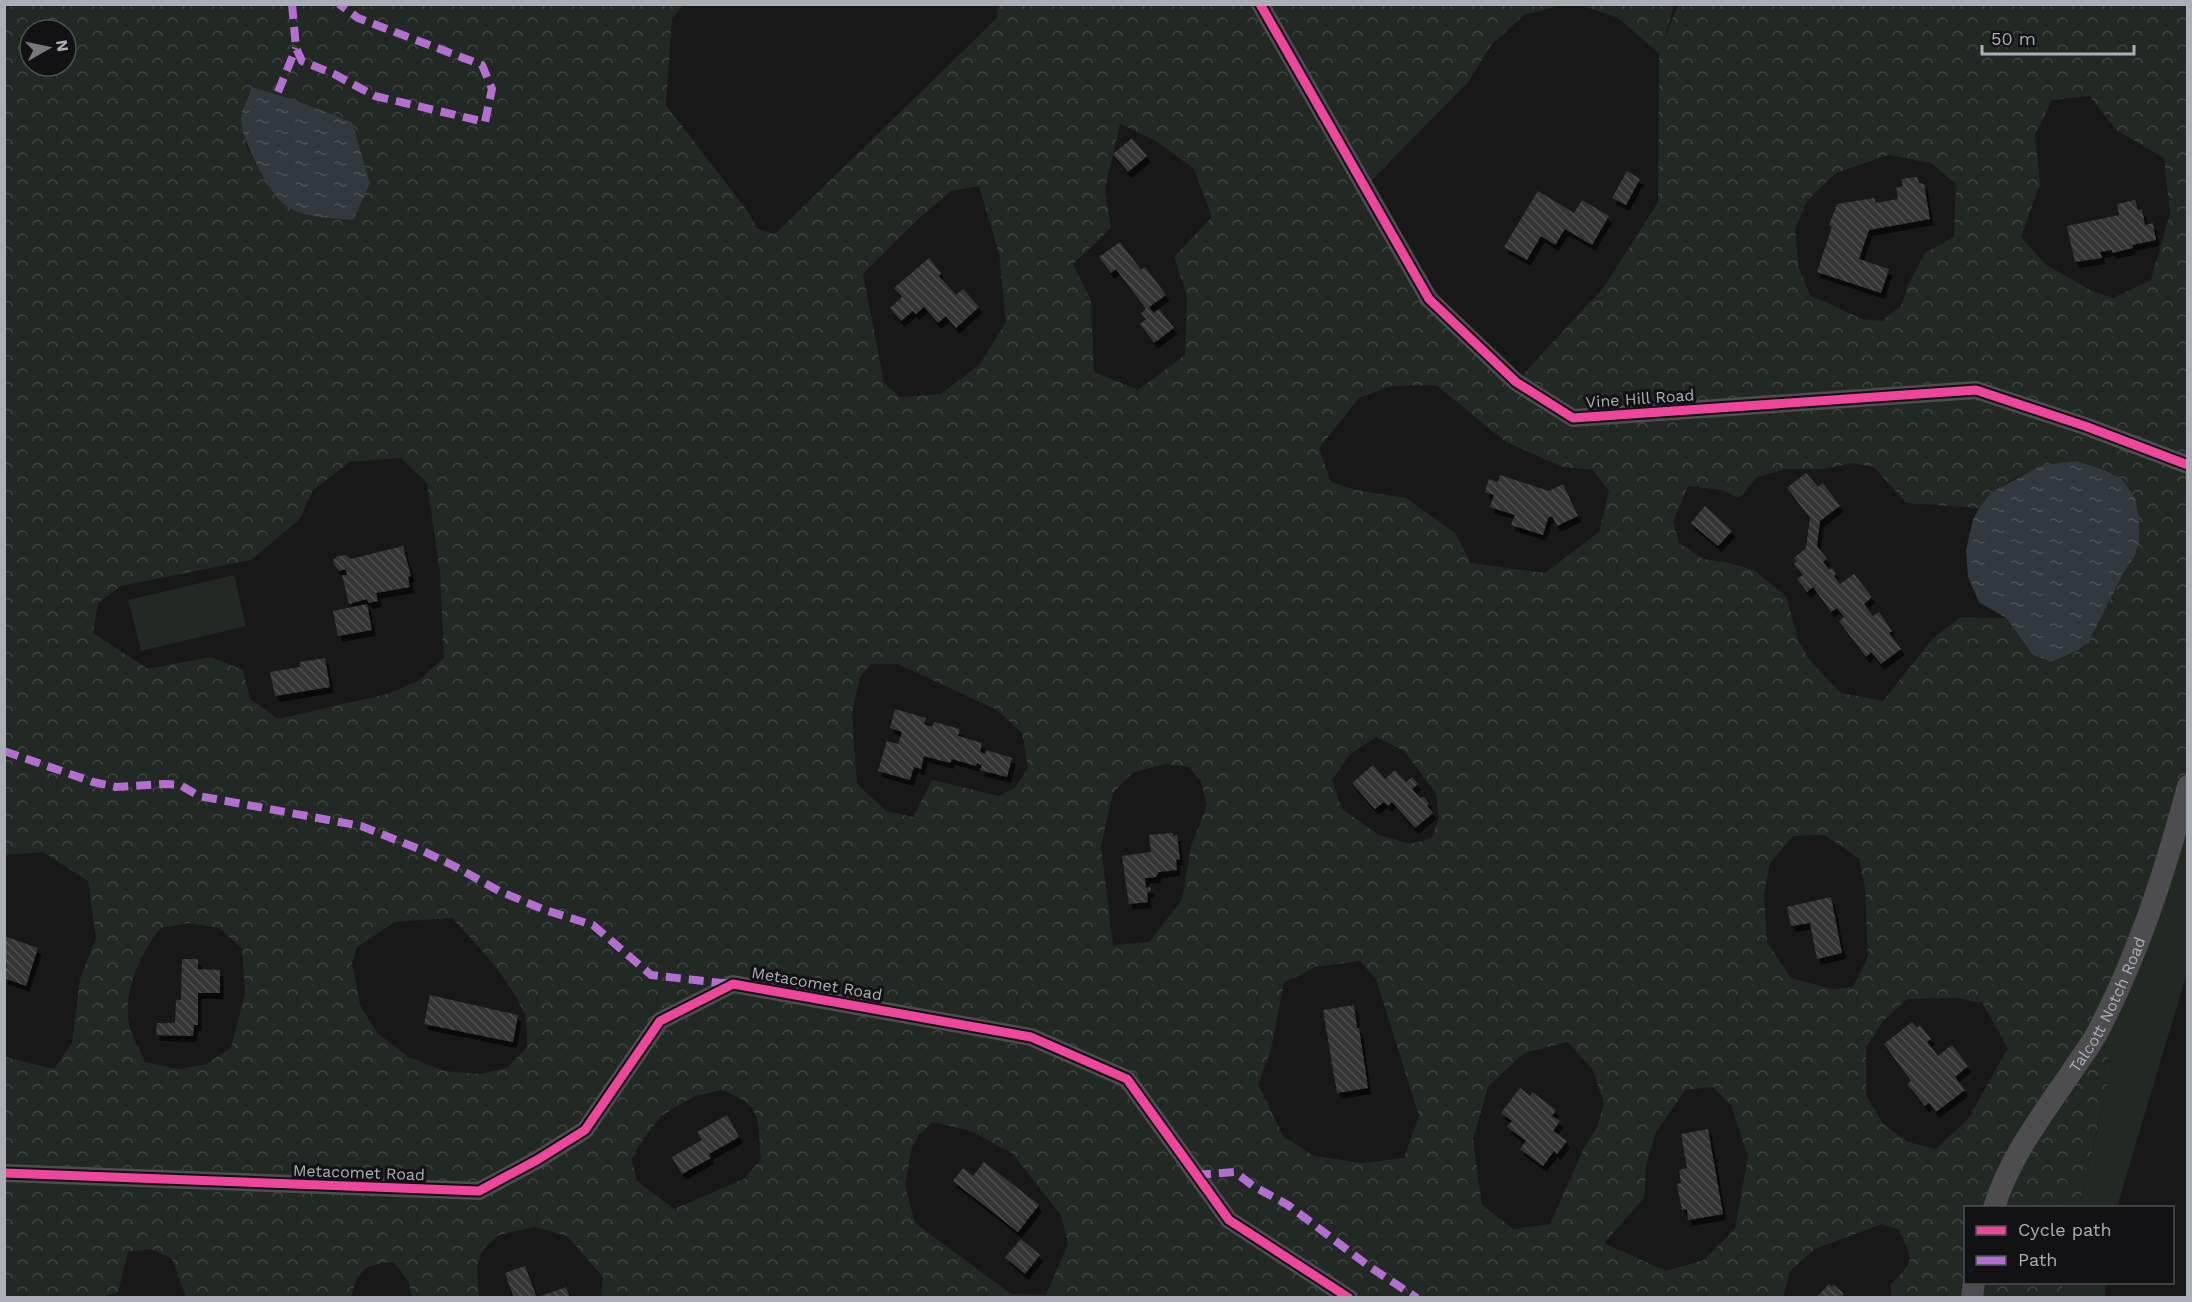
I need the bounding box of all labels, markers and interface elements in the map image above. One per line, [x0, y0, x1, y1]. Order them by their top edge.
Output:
north arrow [18, 18, 78, 78]
scale bar [1982, 18, 2134, 56]
text: 50 m [1991, 28, 2036, 49]
text: N [52, 38, 73, 53]
street label: Vine Hill Road [1585, 385, 1695, 412]
street label: Talcott Notch Road [2065, 934, 2149, 1076]
street label: Metacomet Road [750, 963, 884, 1004]
street label: Metacomet Road [293, 1161, 425, 1184]
legend [1964, 1206, 2174, 1284]
text: Cycle path [2018, 1219, 2112, 1240]
text: Path [2018, 1249, 2058, 1270]

